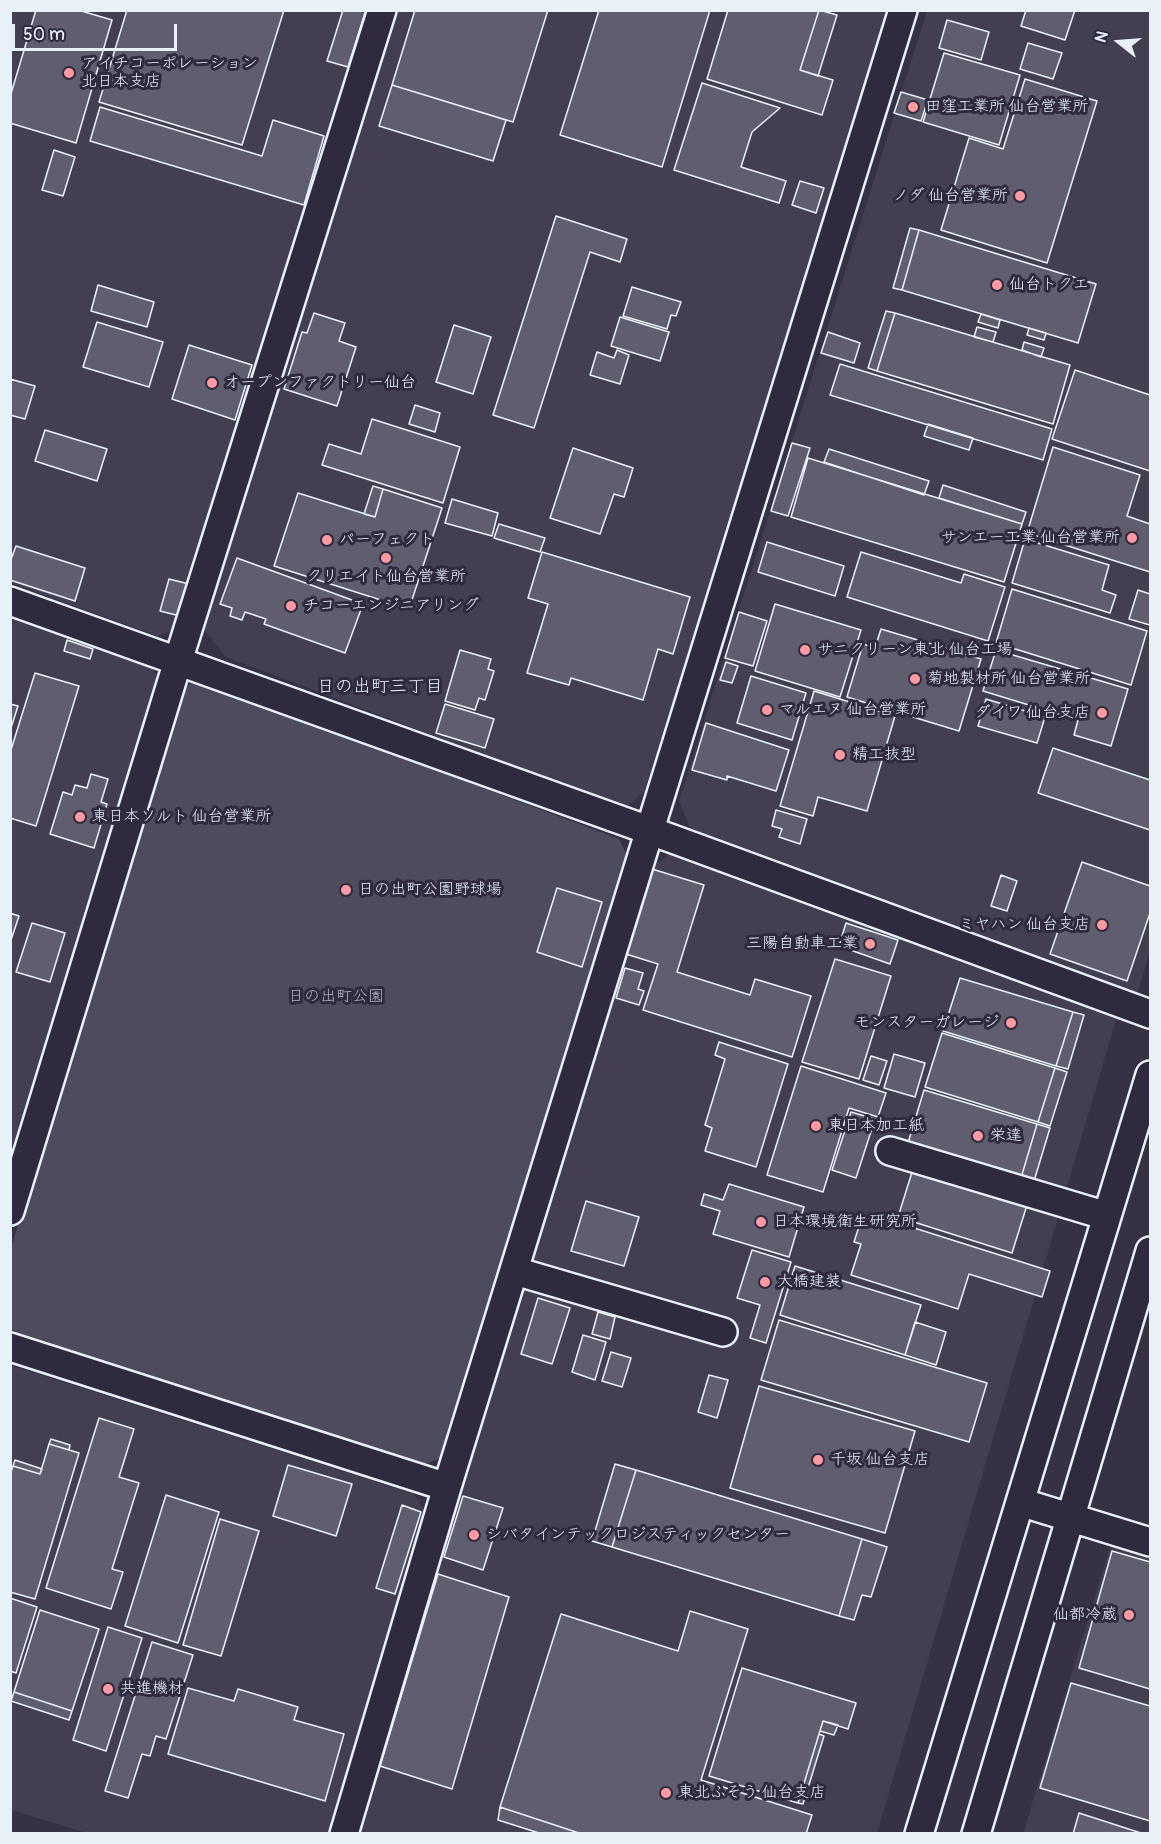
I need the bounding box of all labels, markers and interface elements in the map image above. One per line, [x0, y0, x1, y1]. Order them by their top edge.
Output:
scale bar [15, 12, 180, 50]
north arrow [1089, 12, 1149, 72]
text: 50 m [23, 23, 65, 46]
text: N [1091, 29, 1113, 45]
place label: アイチコーポレーション 北日本支店 [81, 54, 258, 92]
marker: アイチコーポレーション 北日本支店 [62, 66, 76, 80]
place label: 田窪工業所 仙台営業所 [925, 97, 1088, 117]
marker: 田窪工業所 仙台営業所 [906, 100, 920, 114]
place label: ノダ 仙台営業所 [893, 186, 1008, 206]
marker: ノダ 仙台営業所 [1013, 189, 1027, 203]
place label: 仙台トクエ [1009, 275, 1089, 295]
marker: 仙台トクエ [990, 278, 1004, 292]
place label: オープンファクトリー仙台 [224, 373, 416, 393]
marker: オープンファクトリー仙台 [205, 376, 219, 390]
place label: サンエー工業 仙台営業所 [941, 528, 1120, 548]
place label: パーフェクト [339, 530, 435, 550]
marker: サンエー工業 仙台営業所 [1125, 531, 1139, 545]
marker: パーフェクト [320, 533, 334, 547]
marker: クリエイト仙台営業所 [379, 551, 393, 565]
place label: クリエイト仙台営業所 [306, 567, 466, 587]
place label: チコーエンジニアリング [303, 596, 479, 616]
marker: チコーエンジニアリング [284, 599, 298, 613]
place label: サニクリーン東北 仙台工場 [817, 640, 1012, 660]
marker: サニクリーン東北 仙台工場 [798, 643, 812, 657]
place label: 菊地製材所 仙台営業所 [927, 669, 1090, 689]
marker: 菊地製材所 仙台営業所 [908, 672, 922, 686]
district label: 日の出町三丁目 [317, 676, 443, 698]
place label: マルエヌ 仙台営業所 [779, 700, 926, 720]
marker: マルエヌ 仙台営業所 [760, 703, 774, 717]
place label: ダイワ 仙台支店 [975, 703, 1090, 723]
marker: ダイワ 仙台支店 [1095, 706, 1109, 720]
place label: 精工抜型 [852, 745, 916, 765]
marker: 精工抜型 [833, 748, 847, 762]
place label: 東日本ソルト 仙台営業所 [92, 807, 271, 827]
marker: 東日本ソルト 仙台営業所 [73, 810, 87, 824]
place label: 日の出町公園野球場 [358, 880, 502, 900]
marker: 日の出町公園野球場 [339, 883, 353, 897]
place label: ミヤハン 仙台支店 [959, 915, 1090, 935]
marker: ミヤハン 仙台支店 [1095, 918, 1109, 932]
place label: 三陽自動車工業 [746, 934, 858, 954]
marker: 三陽自動車工業 [863, 937, 877, 951]
park label: 日の出町公園 [288, 987, 384, 1007]
place label: モンスターガレージ [854, 1013, 999, 1033]
marker: モンスターガレージ [1004, 1016, 1018, 1030]
place label: 東日本加工紙 [828, 1116, 924, 1136]
marker: 東日本加工紙 [809, 1119, 823, 1133]
place label: 栄達 [990, 1126, 1022, 1146]
marker: 栄達 [971, 1129, 985, 1143]
place label: 日本環境衛生研究所 [773, 1212, 917, 1232]
marker: 日本環境衛生研究所 [754, 1215, 768, 1229]
place label: 大橋建装 [777, 1272, 841, 1292]
marker: 大橋建装 [758, 1275, 772, 1289]
place label: 千坂 仙台支店 [830, 1450, 929, 1470]
marker: 千坂 仙台支店 [811, 1453, 825, 1467]
place label: シバタインテックロジスティックセンター [486, 1525, 790, 1545]
marker: シバタインテックロジスティックセンター [467, 1528, 481, 1542]
place label: 仙都冷蔵 [1053, 1605, 1117, 1625]
marker: 仙都冷蔵 [1122, 1608, 1136, 1622]
place label: 共進機材 [120, 1679, 184, 1699]
marker: 共進機材 [101, 1682, 115, 1696]
place label: 東北ふそう 仙台支店 [678, 1783, 825, 1803]
marker: 東北ふそう 仙台支店 [659, 1786, 673, 1800]

